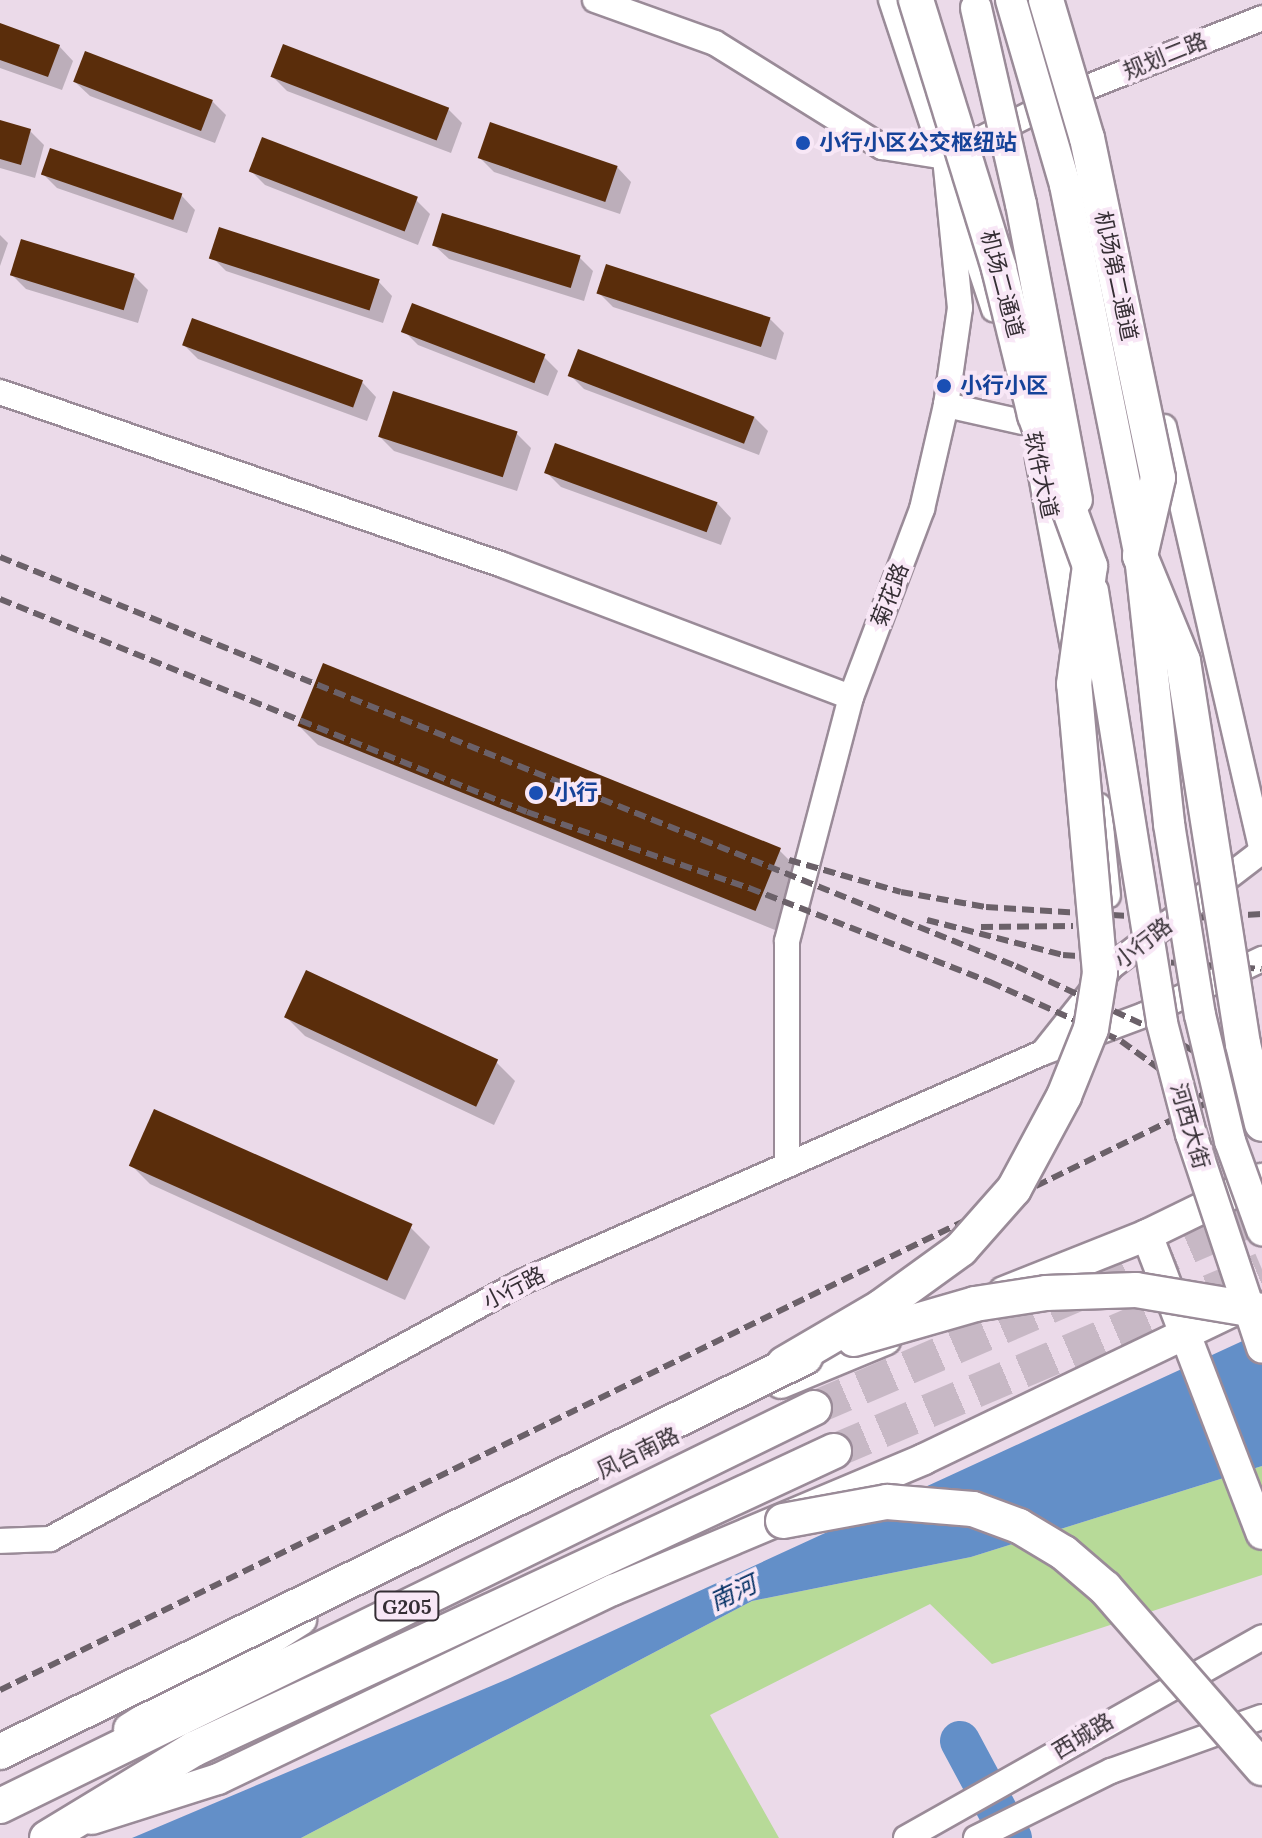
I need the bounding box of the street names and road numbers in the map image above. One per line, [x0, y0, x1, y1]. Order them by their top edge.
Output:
street label: 规划二路 [1119, 27, 1211, 85]
street label: 机场第二通道 [1089, 209, 1143, 343]
street label: 机场二通道 [975, 227, 1029, 341]
street label: 软件大道 [1019, 429, 1063, 521]
street label: 菊花路 [866, 559, 914, 631]
street label: 小行路 [1109, 912, 1177, 974]
street label: 河西大街 [1165, 1080, 1215, 1172]
street label: 小行路 [479, 1261, 549, 1315]
street label: 凤台南路 [593, 1422, 683, 1484]
road number: G205 [373, 1590, 441, 1622]
street label: 西城路 [1048, 1708, 1118, 1764]

